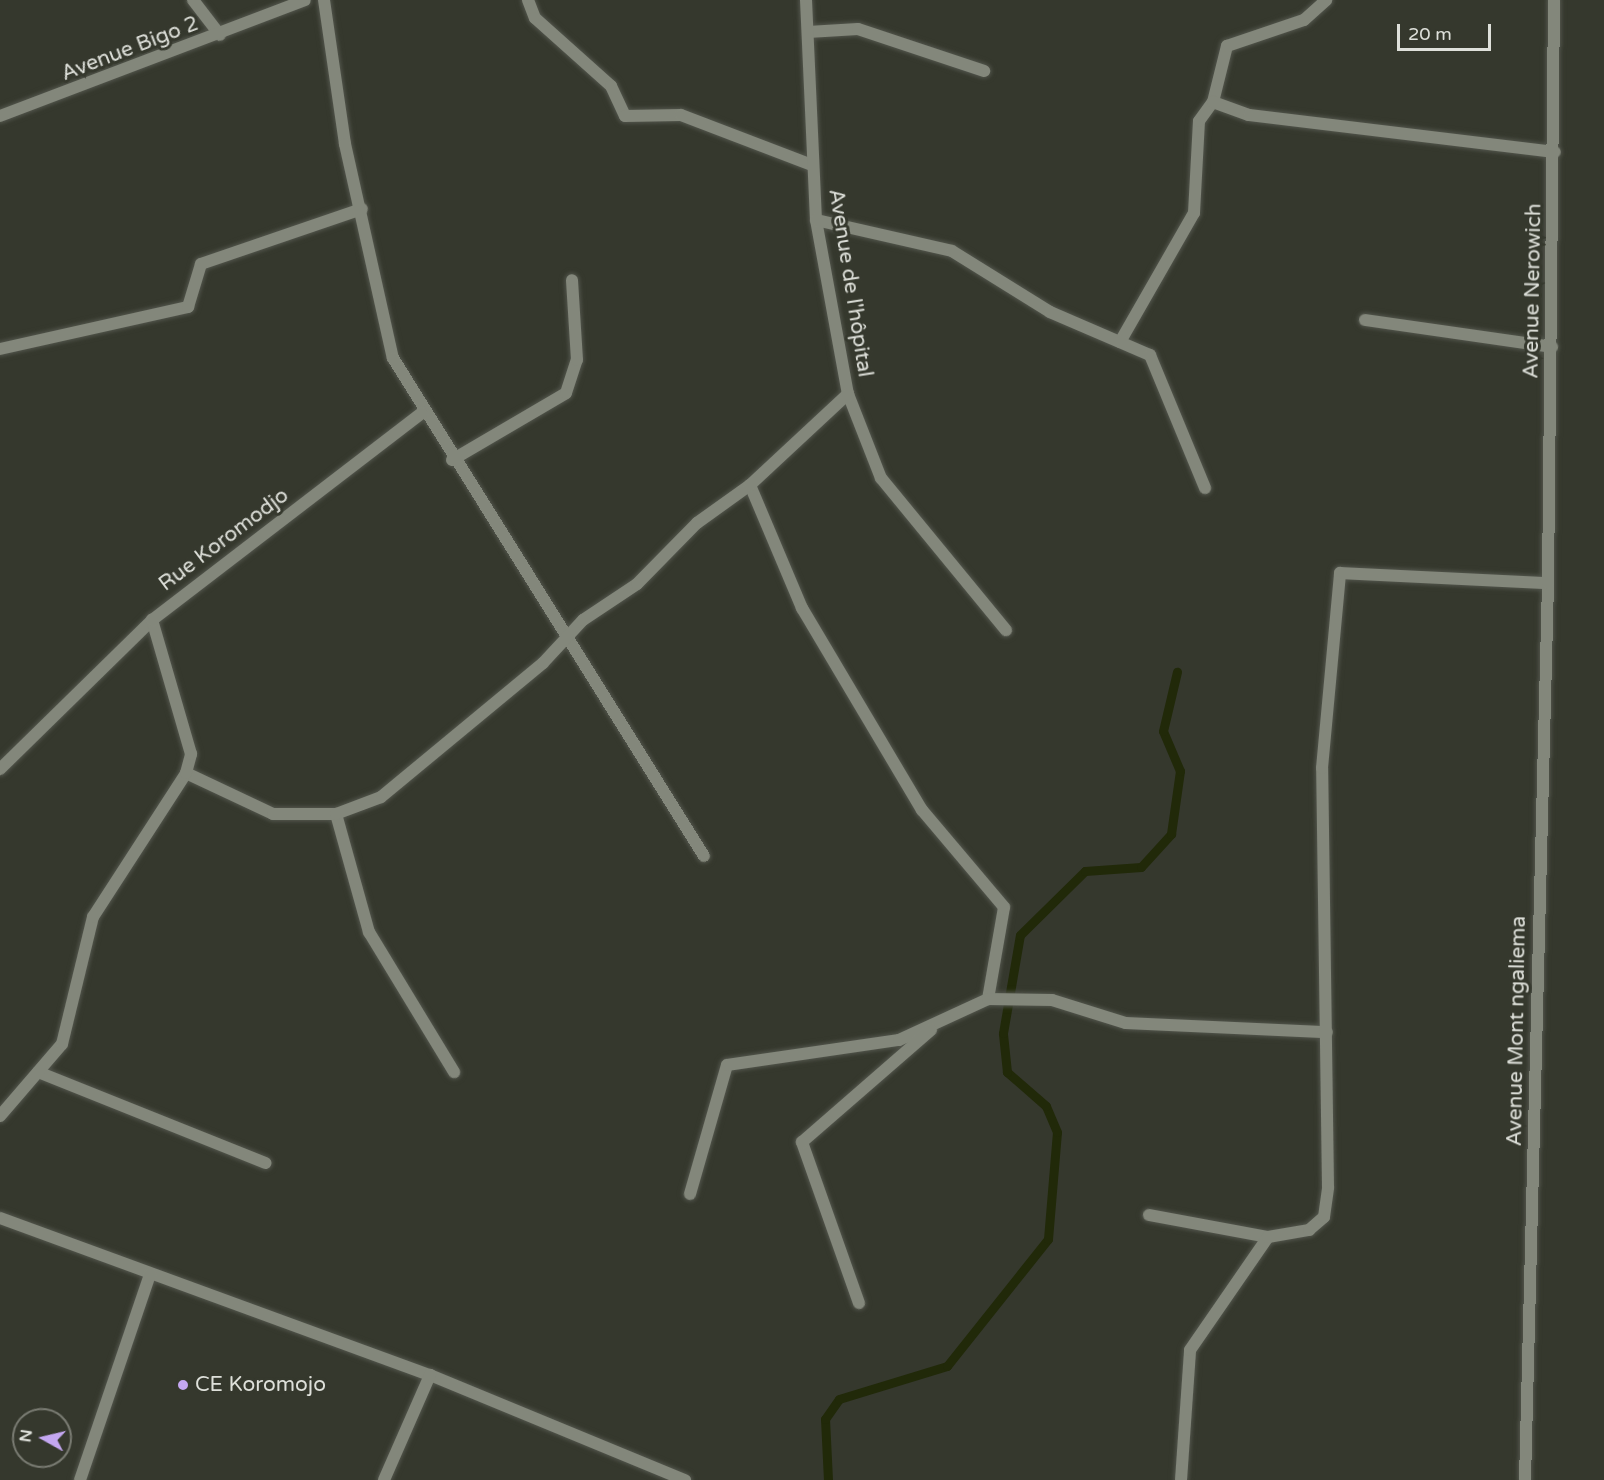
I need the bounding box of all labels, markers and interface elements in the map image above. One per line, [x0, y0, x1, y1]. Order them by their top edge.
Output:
street label: Avenue Bigo 2 [58, 11, 202, 87]
scale bar [1400, 12, 1494, 50]
text: 20 m [1408, 23, 1452, 45]
street label: Avenue de l'hôpital [823, 187, 877, 379]
street label: Avenue Nerowich [1519, 203, 1547, 379]
street label: Rue Koromodjo [154, 483, 294, 597]
street label: Avenue Mont ngaliema [1502, 915, 1532, 1147]
place label: CE Koromojo [195, 1372, 326, 1398]
marker: CE Koromojo [176, 1378, 190, 1392]
north arrow [12, 1408, 72, 1468]
text: N [15, 1428, 37, 1444]

